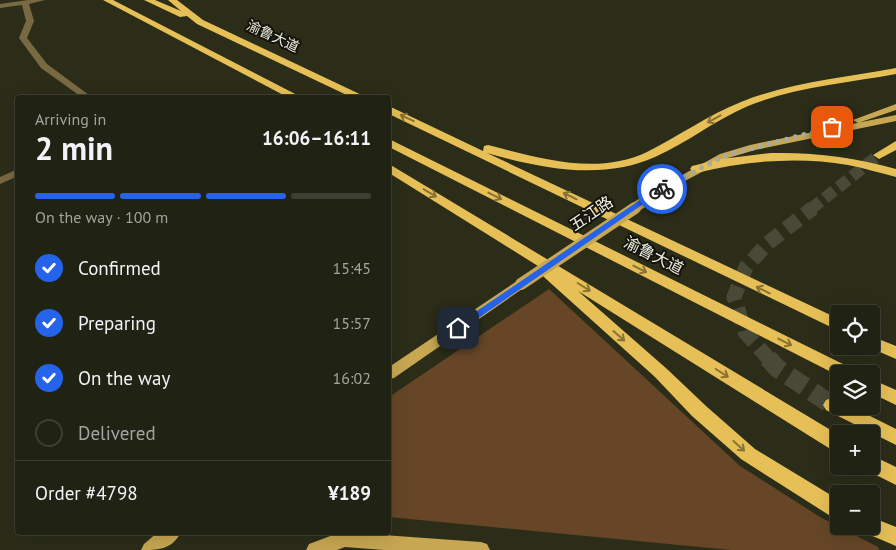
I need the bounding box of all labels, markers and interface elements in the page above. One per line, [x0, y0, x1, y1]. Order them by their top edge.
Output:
street label: 渝鲁大道 [244, 16, 302, 56]
pin [811, 106, 853, 148]
text: Arriving in [35, 109, 106, 129]
one-way arrow [400, 113, 415, 123]
icon: bag [818, 113, 846, 141]
one-way arrow [707, 114, 722, 124]
text: 16:06–16:11 [262, 126, 371, 150]
text: 2 min [35, 127, 113, 169]
courier [637, 164, 687, 214]
icon: bike [648, 175, 676, 203]
one-way arrow [423, 189, 437, 199]
one-way arrow [562, 191, 577, 201]
street label: 五江路 [566, 191, 616, 235]
one-way arrow [487, 192, 502, 201]
text: On the way · 100 m [35, 207, 168, 227]
street label: 渝鲁大道 [621, 232, 687, 278]
icon: check [35, 254, 63, 282]
text: Confirmed [78, 256, 161, 280]
text: 15:45 [333, 258, 371, 278]
one-way arrow [632, 265, 647, 274]
one-way arrow [576, 283, 590, 293]
one-way arrow [756, 284, 771, 294]
map controls [830, 305, 880, 535]
button: locate [830, 305, 880, 355]
pin [437, 307, 479, 349]
icon: check [35, 309, 63, 337]
text: Preparing [78, 311, 156, 335]
text: 15:57 [333, 313, 371, 333]
icon: home [444, 314, 472, 342]
one-way arrow [612, 330, 625, 341]
one-way arrow [778, 337, 793, 347]
icon: check [35, 364, 63, 392]
button: layers [830, 365, 880, 415]
text: On the way [78, 366, 170, 390]
one-way arrow [715, 367, 729, 378]
text: 16:02 [333, 368, 371, 388]
text: Delivered [78, 421, 156, 445]
button: + [830, 425, 880, 475]
one-way arrow [732, 440, 745, 452]
text: Order #4798 [35, 481, 138, 505]
text: ¥189 [328, 481, 371, 505]
button: − [830, 485, 880, 535]

